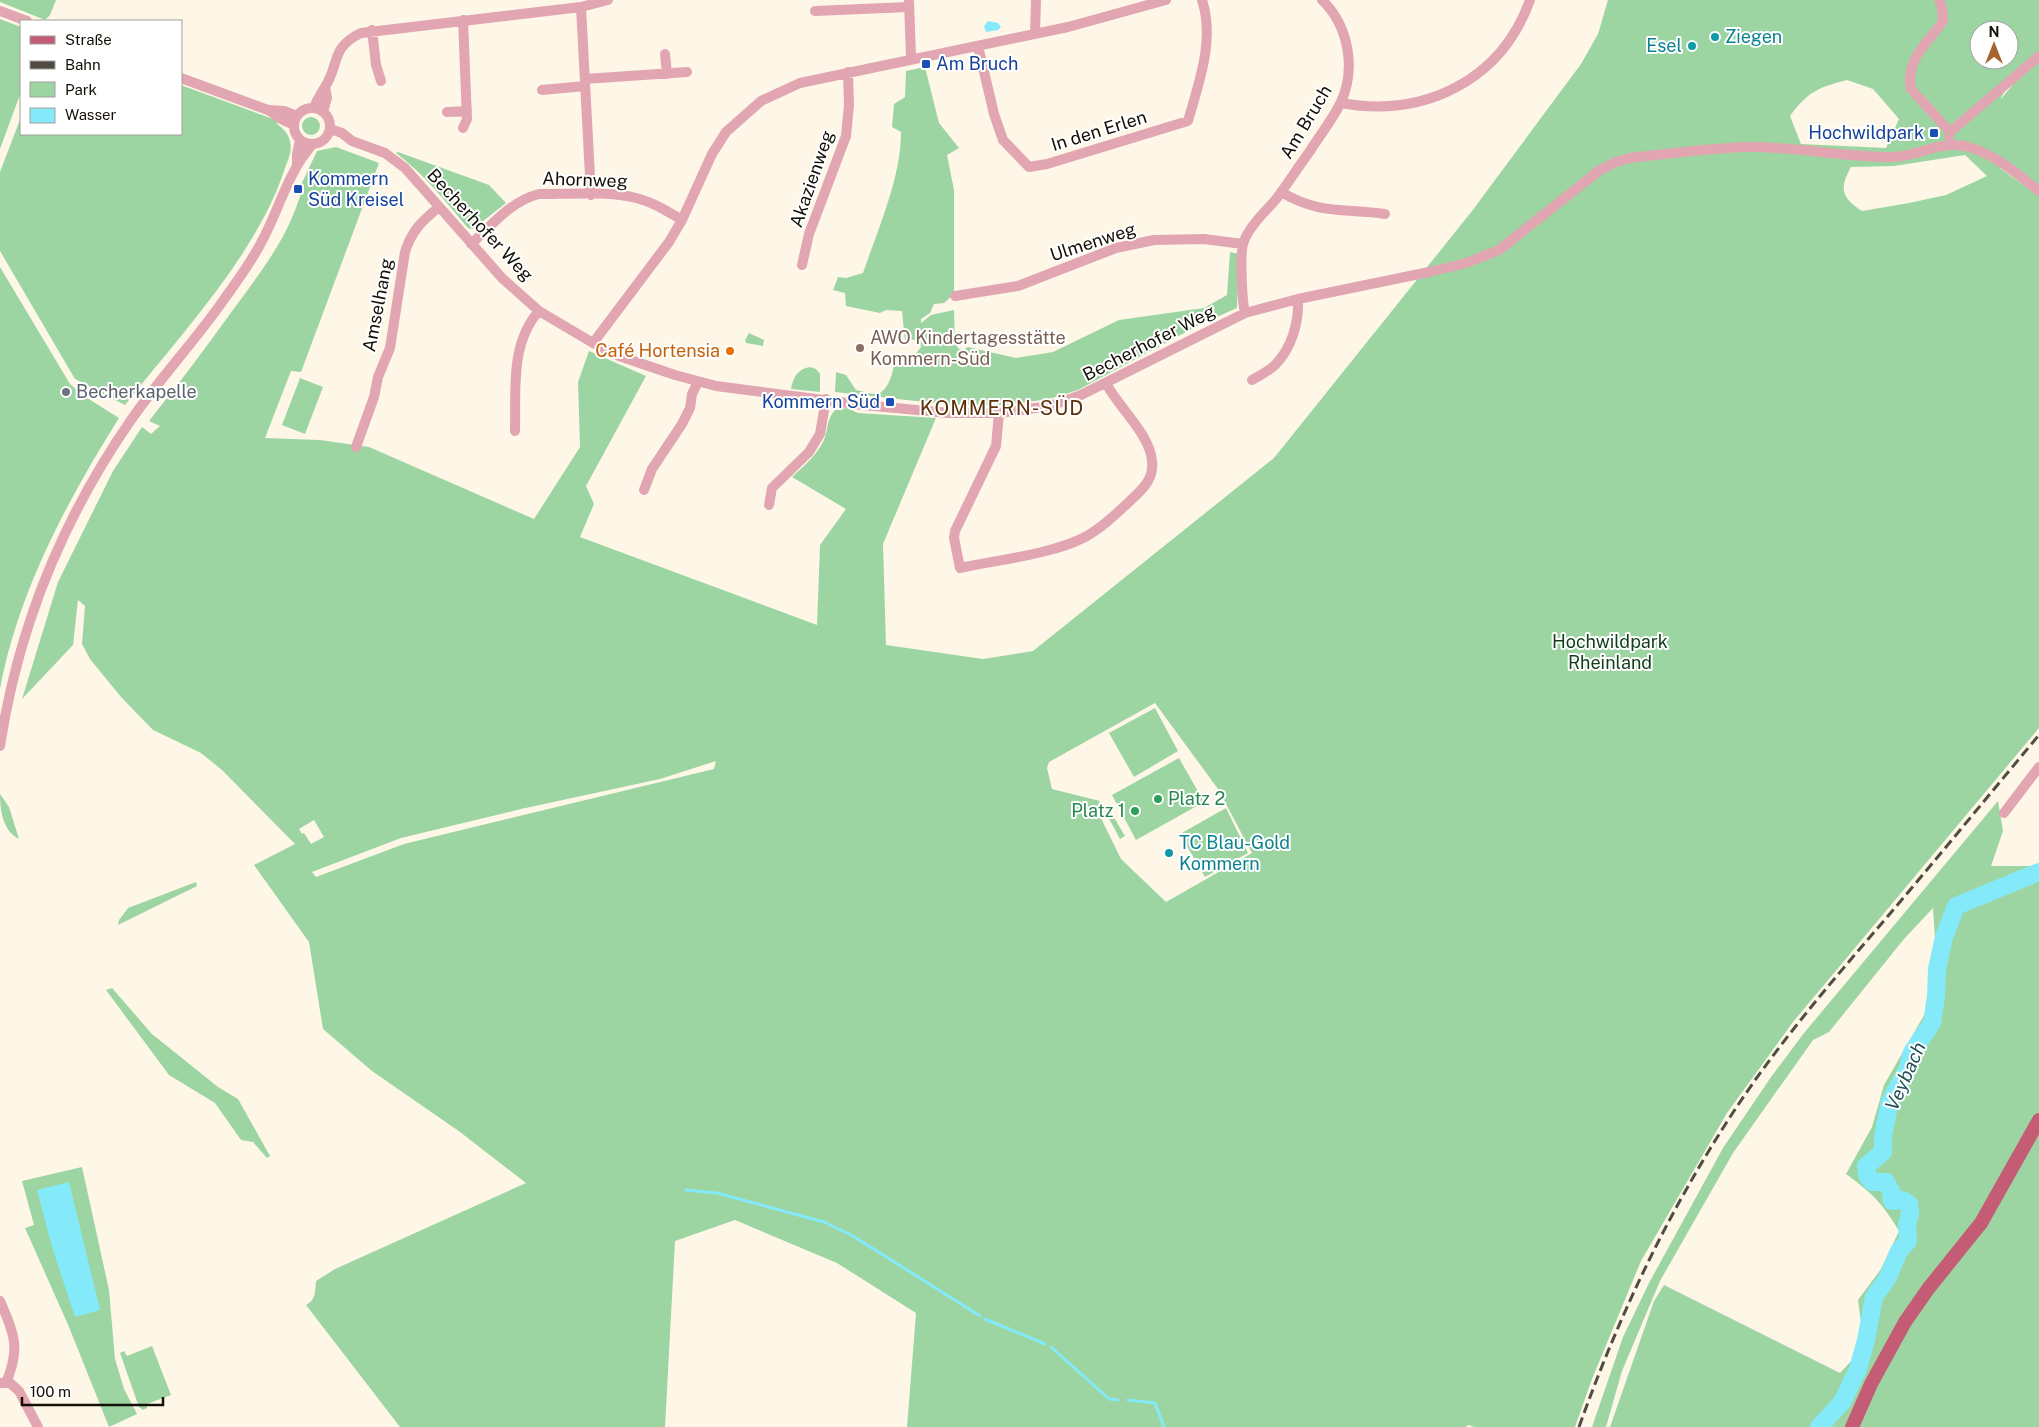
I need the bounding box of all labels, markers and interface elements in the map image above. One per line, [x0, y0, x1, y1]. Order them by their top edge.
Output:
legend [20, 20, 182, 135]
north arrow [1969, 20, 2019, 70]
text: N [1989, 24, 1999, 40]
place label: Ziegen [1725, 26, 1782, 47]
text: Straße [65, 31, 112, 48]
marker: Ziegen [1709, 31, 1721, 43]
place label: Esel [1646, 35, 1682, 56]
marker: Esel [1686, 40, 1698, 52]
place label: Am Bruch [936, 53, 1018, 74]
text: Bahn [65, 56, 101, 73]
marker: Am Bruch [920, 58, 932, 70]
text: Park [65, 81, 97, 98]
street label: Am Bruch [1275, 81, 1336, 162]
text: Wasser [65, 106, 117, 123]
street label: In den Erlen [1049, 106, 1149, 155]
place label: Hochwildpark [1808, 122, 1924, 143]
marker: Hochwildpark [1928, 127, 1940, 139]
street label: Akazienweg [785, 128, 838, 230]
street label: Becherhofer Weg [423, 164, 538, 285]
place label: Kommern Süd Kreisel [308, 168, 404, 210]
street label: Ahornweg [542, 168, 628, 191]
marker: Kommern Süd Kreisel [292, 183, 304, 195]
street label: Ulmenweg [1047, 218, 1138, 265]
street label: Amselhang [358, 256, 397, 353]
street label: Becherhofer Weg [1079, 300, 1218, 385]
place label: AWO Kindertagesstätte Kommern-Süd [870, 327, 1066, 369]
place label: Café Hortensia [595, 340, 720, 361]
marker: AWO Kindertagesstätte Kommern-Süd [854, 342, 866, 354]
marker: Café Hortensia [724, 345, 736, 357]
place label: Becherkapelle [76, 381, 197, 402]
marker: Becherkapelle [60, 386, 72, 398]
place label: Kommern Süd [762, 391, 880, 412]
district label: KOMMERN-SÜD [920, 395, 1084, 420]
marker: Kommern Süd [884, 396, 896, 408]
park label: Hochwildpark Rheinland [1552, 631, 1668, 673]
place label: Platz 2 [1168, 788, 1225, 809]
marker: Platz 2 [1152, 793, 1164, 805]
place label: Platz 1 [1071, 800, 1125, 821]
marker: Platz 1 [1129, 805, 1141, 817]
place label: TC Blau-Gold Kommern [1179, 832, 1290, 874]
marker: TC Blau-Gold Kommern [1163, 847, 1175, 859]
water label: Veybach [1880, 1038, 1930, 1114]
scale bar [22, 1374, 164, 1406]
text: 100 m [30, 1383, 71, 1400]

